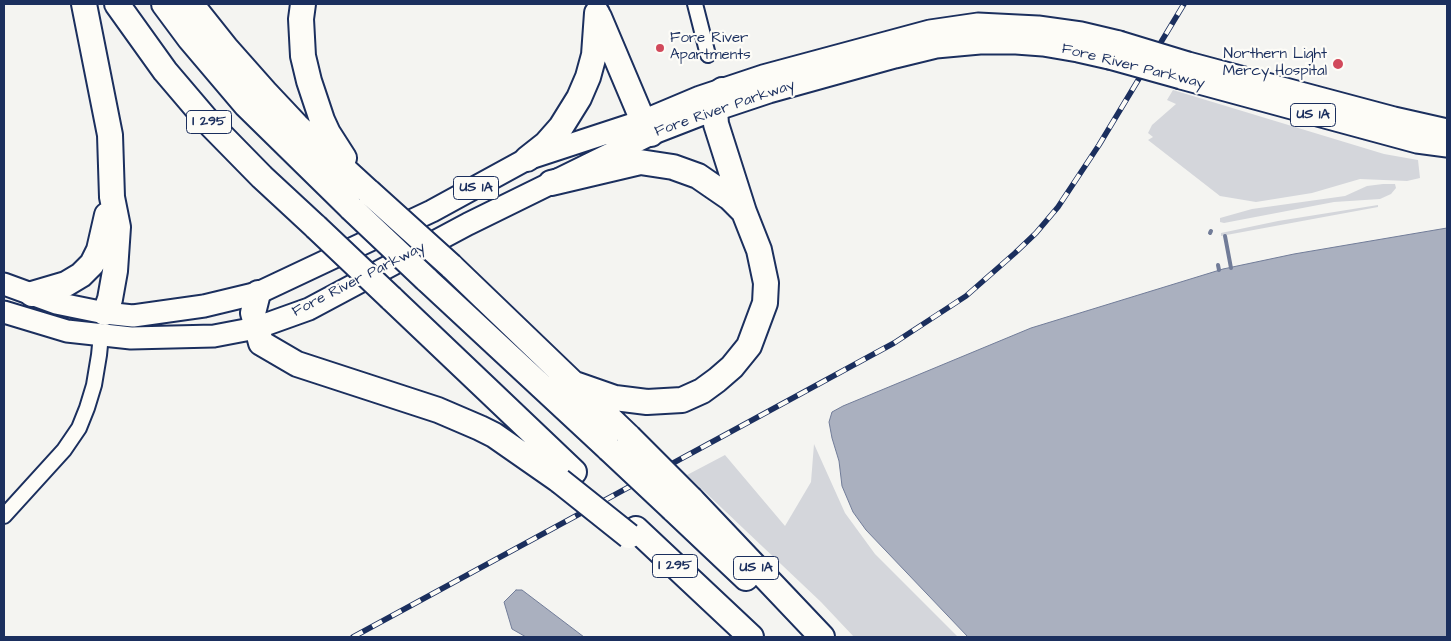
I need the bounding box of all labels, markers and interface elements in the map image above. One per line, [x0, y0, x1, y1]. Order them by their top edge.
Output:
place label: Fore River Apartments [670, 30, 751, 65]
street label: Fore River Parkway [1059, 40, 1207, 94]
marker: Fore River Apartments [654, 42, 666, 54]
place label: Northern Light Mercy Hospital [1223, 46, 1327, 81]
marker: Northern Light Mercy Hospital [1331, 57, 1345, 71]
street label: Fore River Parkway [653, 77, 797, 141]
road number: US 1A [1290, 104, 1336, 126]
road number: I 295 [186, 110, 232, 134]
road number: US 1A [454, 177, 498, 200]
street label: Fore River Parkway [289, 239, 429, 321]
road number: I 295 [652, 554, 698, 578]
road number: US 1A [734, 556, 778, 580]

